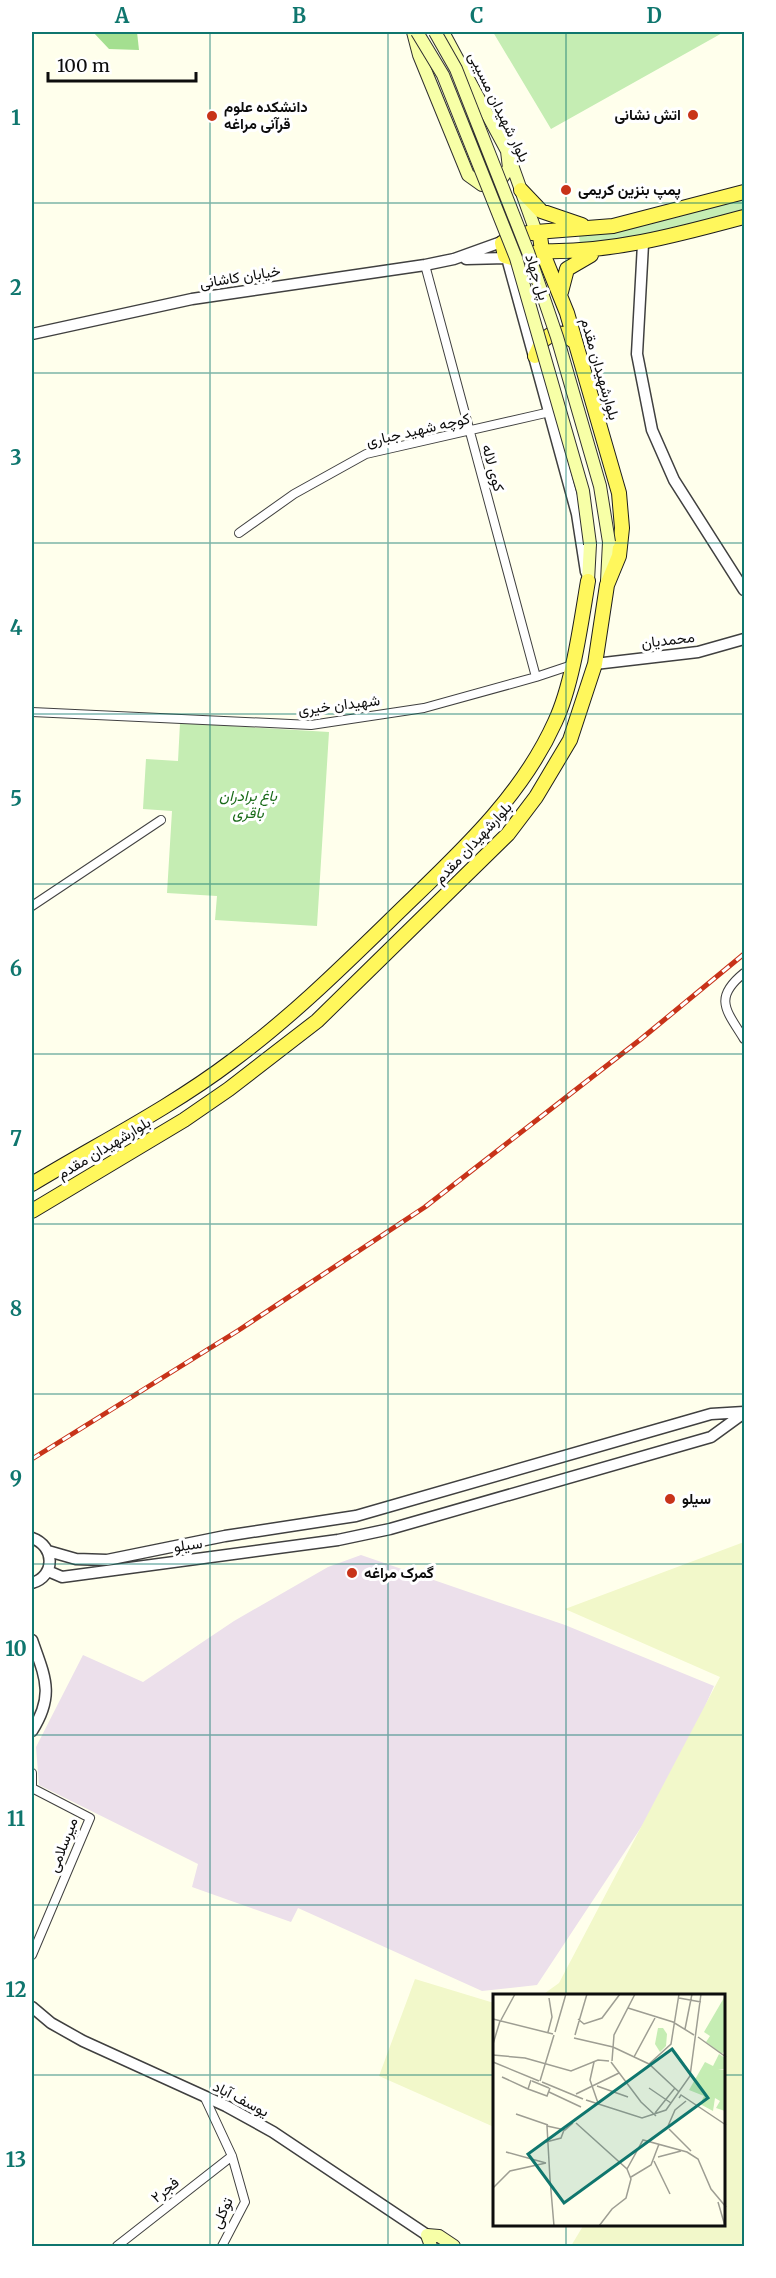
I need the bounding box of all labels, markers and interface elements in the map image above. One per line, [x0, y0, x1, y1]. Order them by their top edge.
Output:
text: A [114, 3, 130, 28]
text: B [292, 3, 306, 28]
text: C [470, 3, 484, 28]
text: D [646, 3, 662, 28]
scale bar [48, 45, 196, 83]
street label: بلوار شهیدان مسیبی [464, 49, 534, 165]
text: 100 m [57, 54, 110, 77]
place label: دانشکده علوم قرآنی مراغه [224, 97, 308, 133]
text: 1 [11, 105, 21, 130]
place label: اتش نشانی [615, 105, 681, 124]
marker: اتش نشانی [686, 108, 700, 122]
marker: دانشکده علوم قرآنی مراغه [205, 109, 219, 123]
place label: پمپ بنزین کریمی [578, 180, 681, 200]
marker: پمپ بنزین کریمی [559, 183, 573, 197]
street label: پل جهاد [520, 251, 554, 303]
street label: خیابان کاشانی [198, 261, 282, 293]
text: 2 [10, 275, 22, 300]
street label: بلوارشهیدان مقدم [576, 315, 624, 423]
street label: کوچه شهید جباری [364, 408, 472, 452]
street label: کوی لاله [477, 442, 509, 494]
text: 3 [10, 445, 22, 470]
text: 4 [10, 615, 23, 640]
street label: محمدیان [640, 627, 696, 652]
street label: شهیدان خیری [297, 690, 381, 720]
text: 5 [10, 786, 22, 811]
park label: باغ برادران باقری [219, 786, 277, 822]
street label: بلوارشهیدان مقدم [430, 798, 516, 888]
text: 6 [10, 956, 22, 981]
street label: بلوارشهیدان مقدم [54, 1112, 154, 1184]
text: 7 [10, 1126, 22, 1151]
text: 8 [10, 1296, 22, 1321]
text: 9 [10, 1466, 22, 1491]
place label: سیلو [682, 1489, 711, 1508]
marker: سیلو [663, 1492, 677, 1506]
street label: سیلو [172, 1533, 204, 1556]
place label: گمرک مراغه [364, 1563, 434, 1582]
marker: گمرک مراغه [345, 1566, 359, 1580]
text: 10 [5, 1636, 27, 1661]
text: 11 [7, 1806, 25, 1831]
street label: میرسلامی [43, 1815, 83, 1875]
text: 12 [6, 1977, 27, 2002]
inset map [493, 1994, 725, 2227]
street label: یوسف آباد [210, 2076, 272, 2121]
text: 13 [6, 2147, 26, 2172]
street label: فجر۲ [147, 2172, 183, 2207]
street label: توکلی [206, 2194, 238, 2232]

